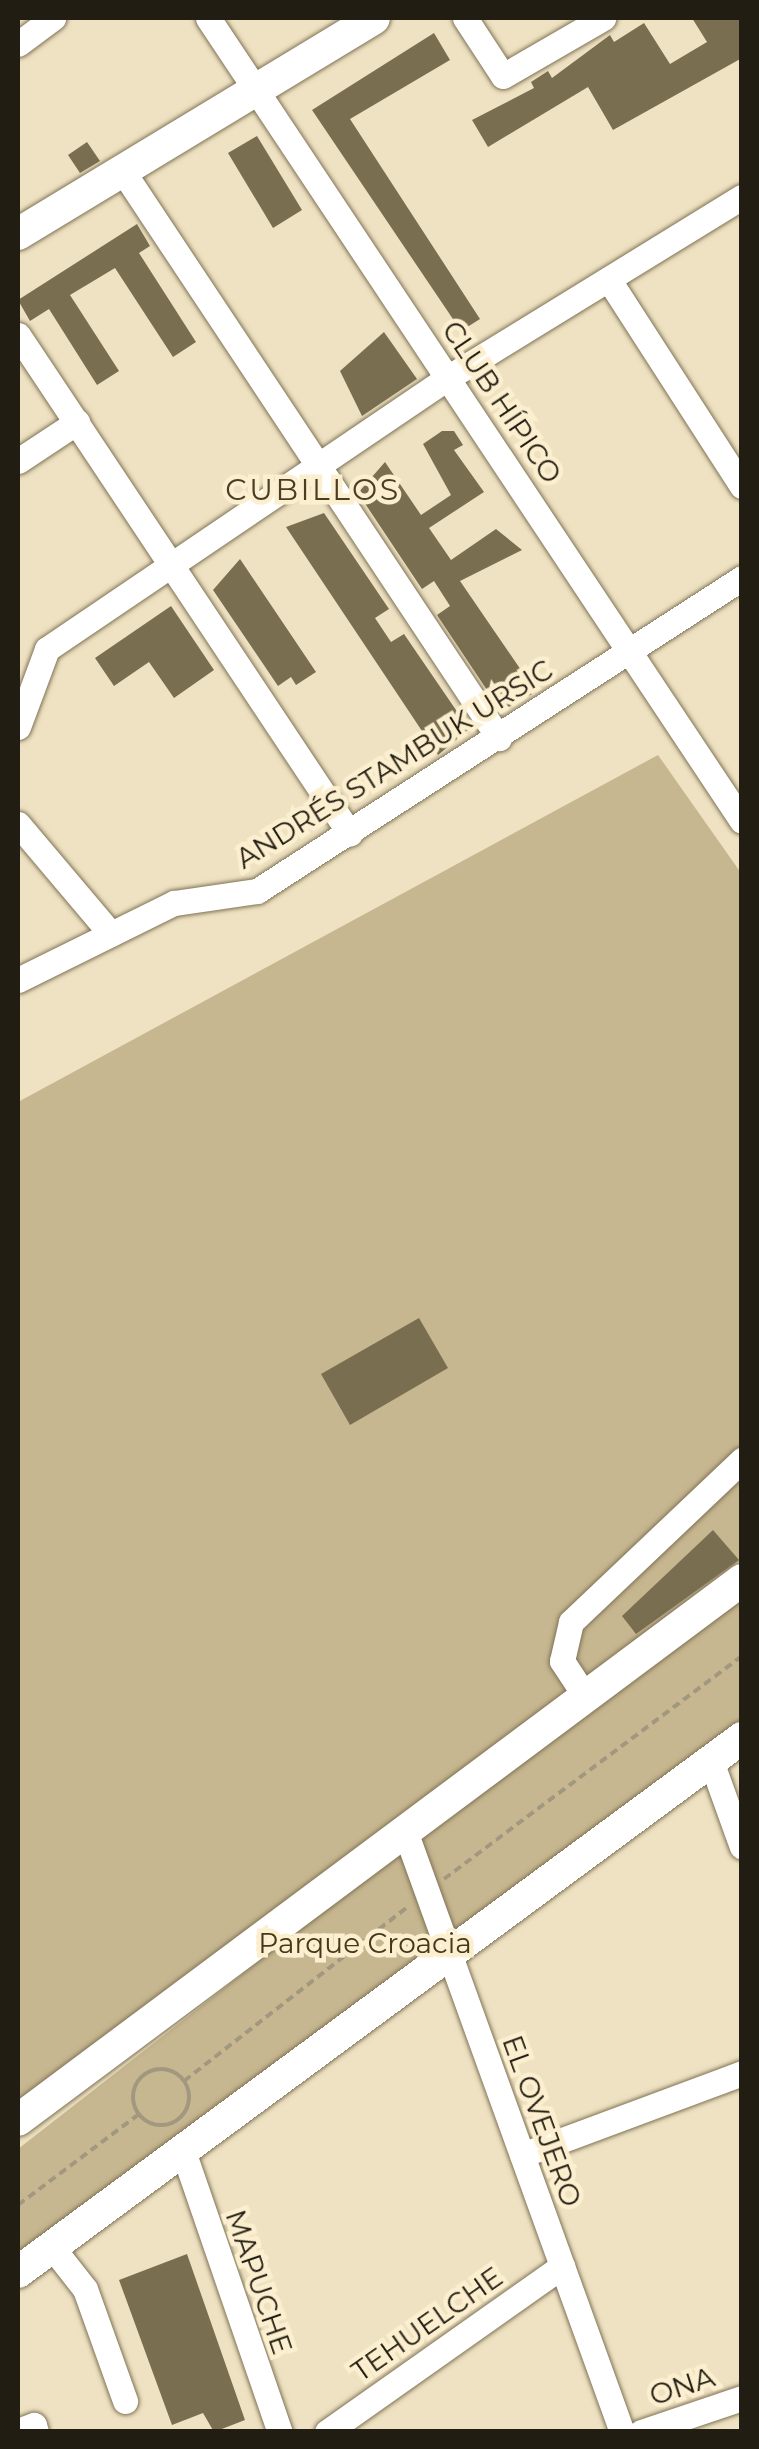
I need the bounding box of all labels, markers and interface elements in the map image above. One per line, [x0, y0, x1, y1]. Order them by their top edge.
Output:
street label: CLUB HÍPICO [435, 314, 569, 490]
district label: CUBILLOS [225, 472, 401, 508]
street label: ANDRÉS STAMBUK URSIC [230, 653, 558, 875]
park label: Parque Croacia [258, 1926, 472, 1960]
street label: EL OVEJERO [495, 2031, 589, 2211]
street label: MAPUCHE [219, 2205, 299, 2359]
street label: TEHUELCHE [345, 2260, 509, 2388]
street label: ONA [645, 2360, 719, 2412]

